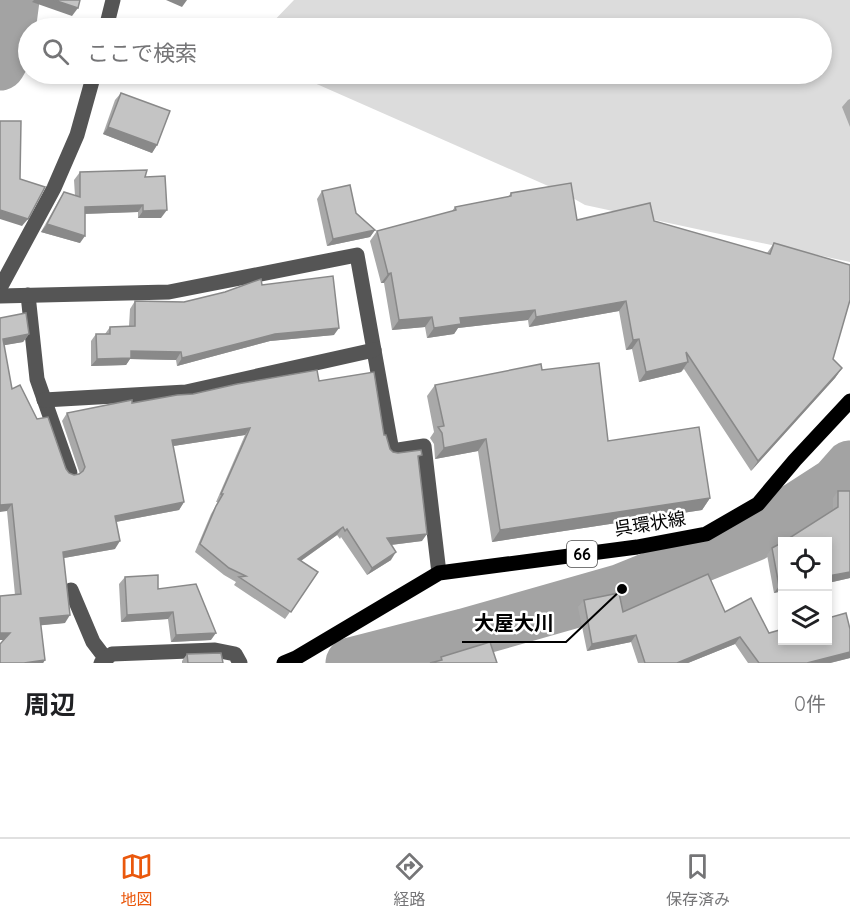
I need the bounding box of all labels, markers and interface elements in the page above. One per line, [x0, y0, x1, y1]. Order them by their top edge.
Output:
search box [18, 18, 832, 84]
icon: search [39, 35, 72, 68]
text: ここで検索 [87, 39, 197, 67]
street label: 呉環状線 [613, 507, 687, 540]
map controls [778, 537, 832, 645]
button: locate [778, 537, 832, 591]
road number: 66 [567, 541, 597, 567]
button: layers [778, 591, 832, 645]
callout: 大屋大川 [462, 604, 566, 642]
text: 大屋大川 [474, 610, 554, 635]
text: 周辺 [24, 688, 76, 721]
text: 0件 [794, 691, 826, 716]
tab: 地図 [120, 850, 153, 910]
tab: 経路 [393, 850, 426, 910]
tab: 保存済み [666, 850, 730, 910]

